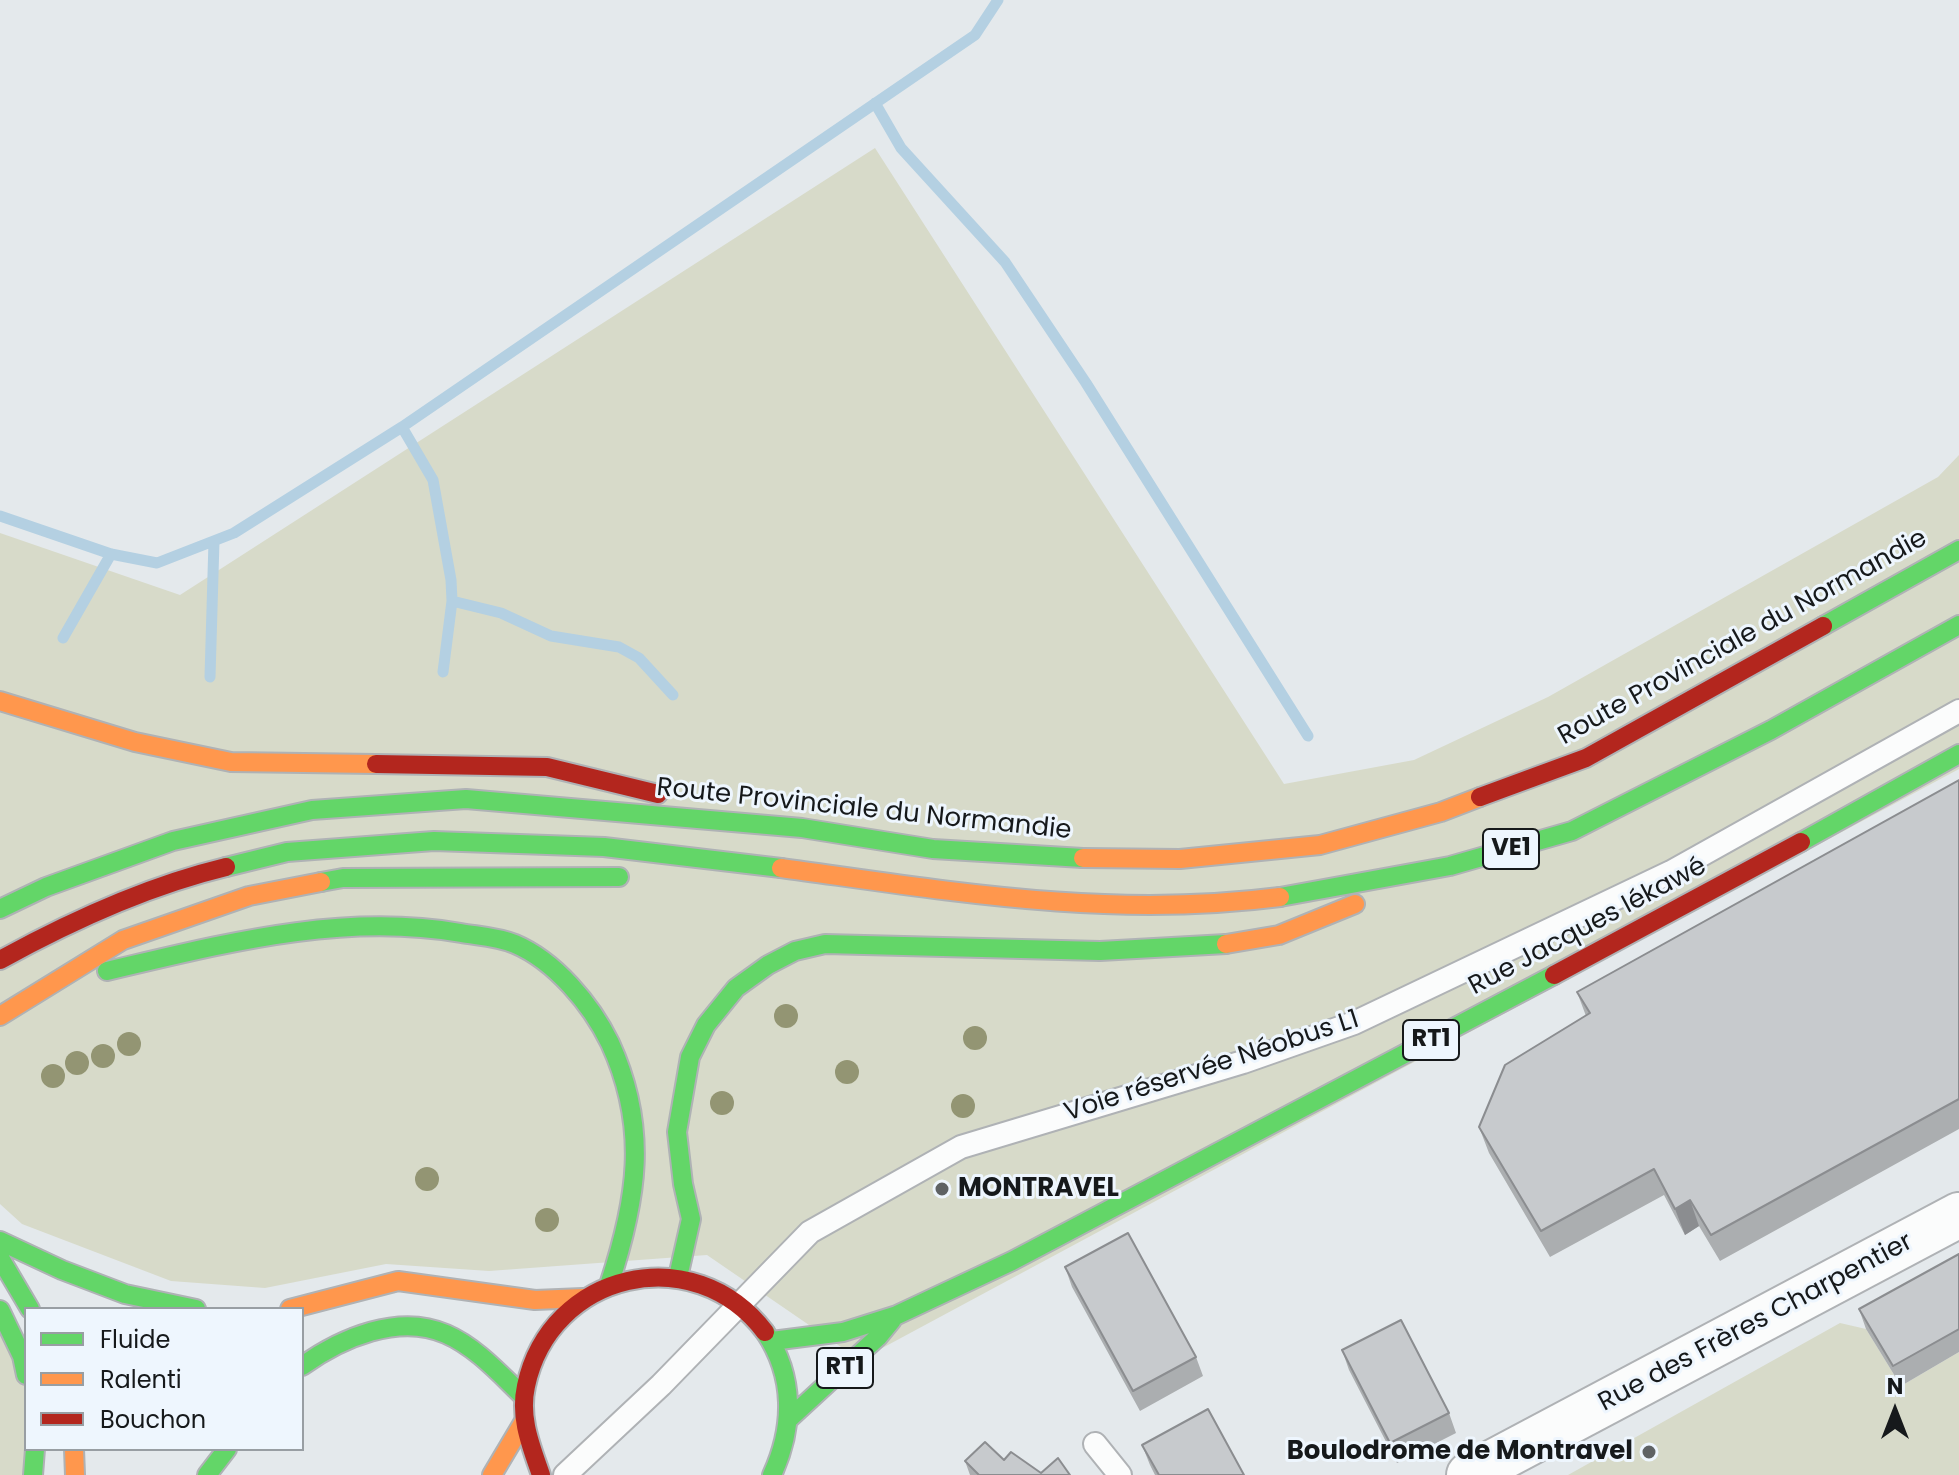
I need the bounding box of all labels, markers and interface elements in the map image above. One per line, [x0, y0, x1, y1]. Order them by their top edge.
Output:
street label: Route Provinciale du Normandie [1553, 523, 1933, 753]
street label: Route Provinciale du Normandie [655, 773, 1073, 847]
road number: VE1 [1483, 829, 1539, 869]
street label: Rue Jacques Iékawé [1464, 851, 1712, 1003]
street label: Voie réservée Néobus L1 [1061, 1005, 1363, 1129]
road number: RT1 [1403, 1020, 1459, 1060]
place label: MONTRAVEL [958, 1173, 1119, 1205]
marker: MONTRAVEL [933, 1180, 951, 1198]
street label: Rue des Frères Charpentier [1594, 1227, 1918, 1419]
legend [24, 1307, 304, 1451]
text: Fluide [100, 1323, 170, 1356]
road number: RT1 [817, 1348, 873, 1388]
text: Ralenti [100, 1363, 182, 1396]
north arrow [1855, 1371, 1935, 1451]
text: N [1887, 1371, 1903, 1402]
text: Bouchon [100, 1403, 206, 1436]
place label: Boulodrome de Montravel [1287, 1436, 1633, 1468]
marker: Boulodrome de Montravel [1640, 1443, 1658, 1461]

